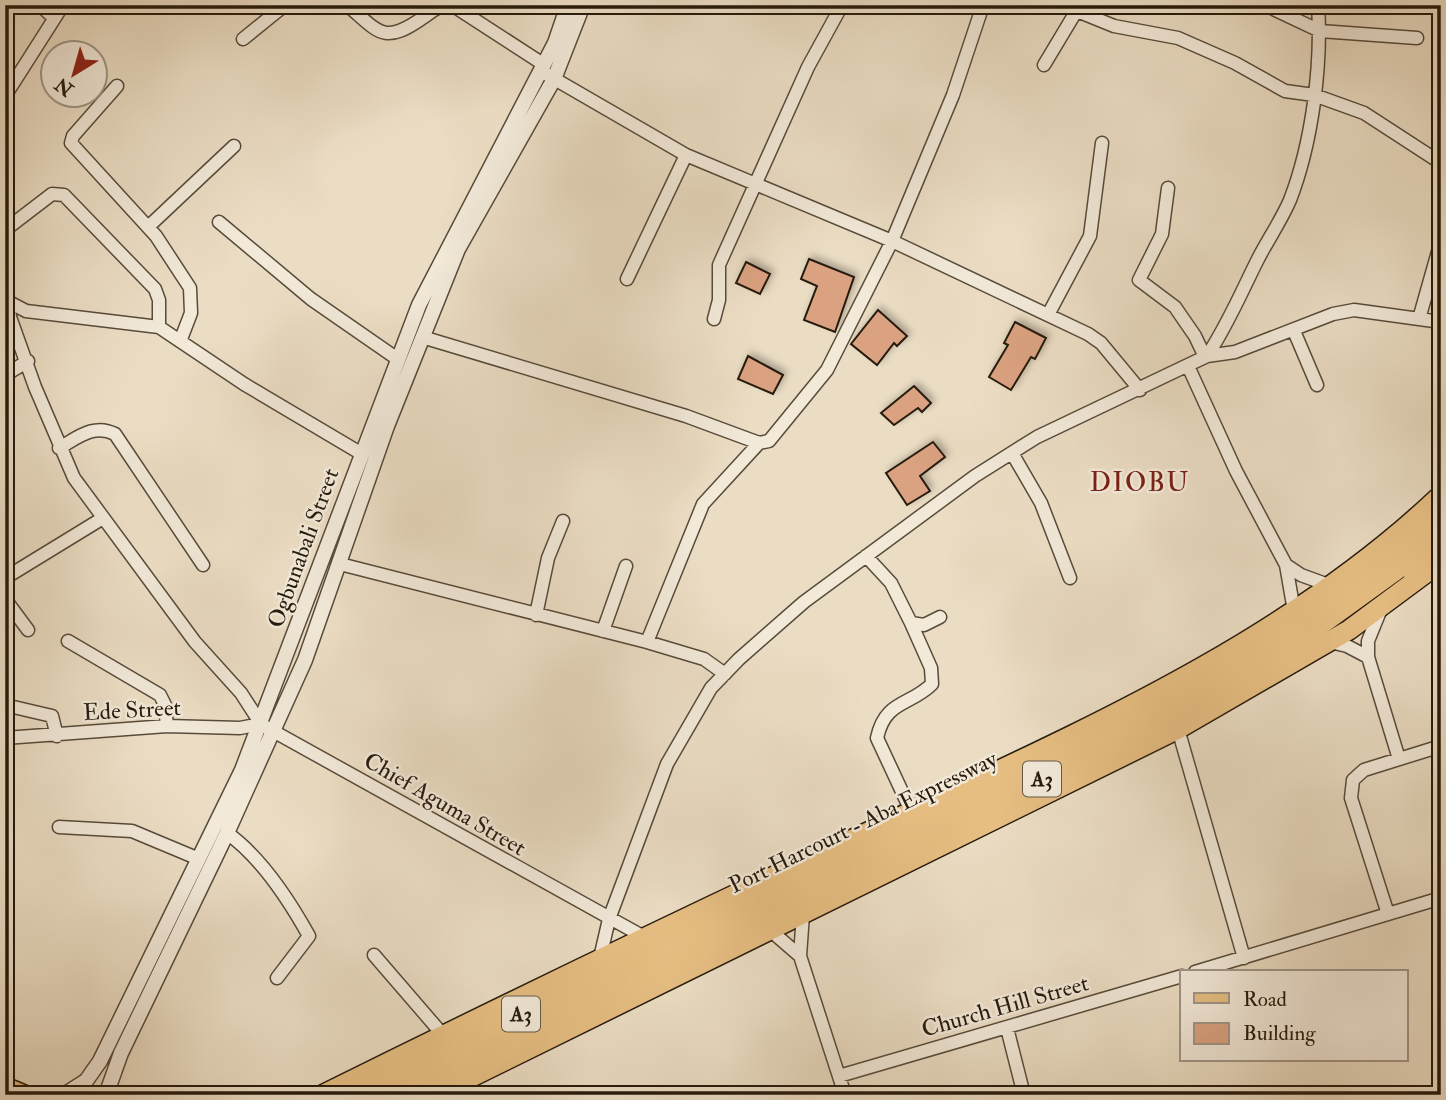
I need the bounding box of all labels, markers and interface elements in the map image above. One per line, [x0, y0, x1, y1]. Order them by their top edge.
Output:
north arrow [38, 38, 108, 108]
text: N [50, 71, 79, 102]
street label: Ogbunabali Street [261, 464, 345, 632]
district label: DIOBU [1090, 467, 1190, 499]
street label: Ede Street [82, 693, 182, 727]
street label: Port Harcourt - Aba Expressway [724, 744, 1003, 901]
street label: Chief Aguma Street [359, 746, 531, 862]
road number: A3 [1023, 762, 1061, 796]
street label: Church Hill Street [918, 968, 1092, 1044]
legend [1180, 970, 1408, 1062]
text: Road [1243, 986, 1288, 1013]
road number: A3 [502, 996, 540, 1032]
text: Building [1243, 1020, 1316, 1047]

